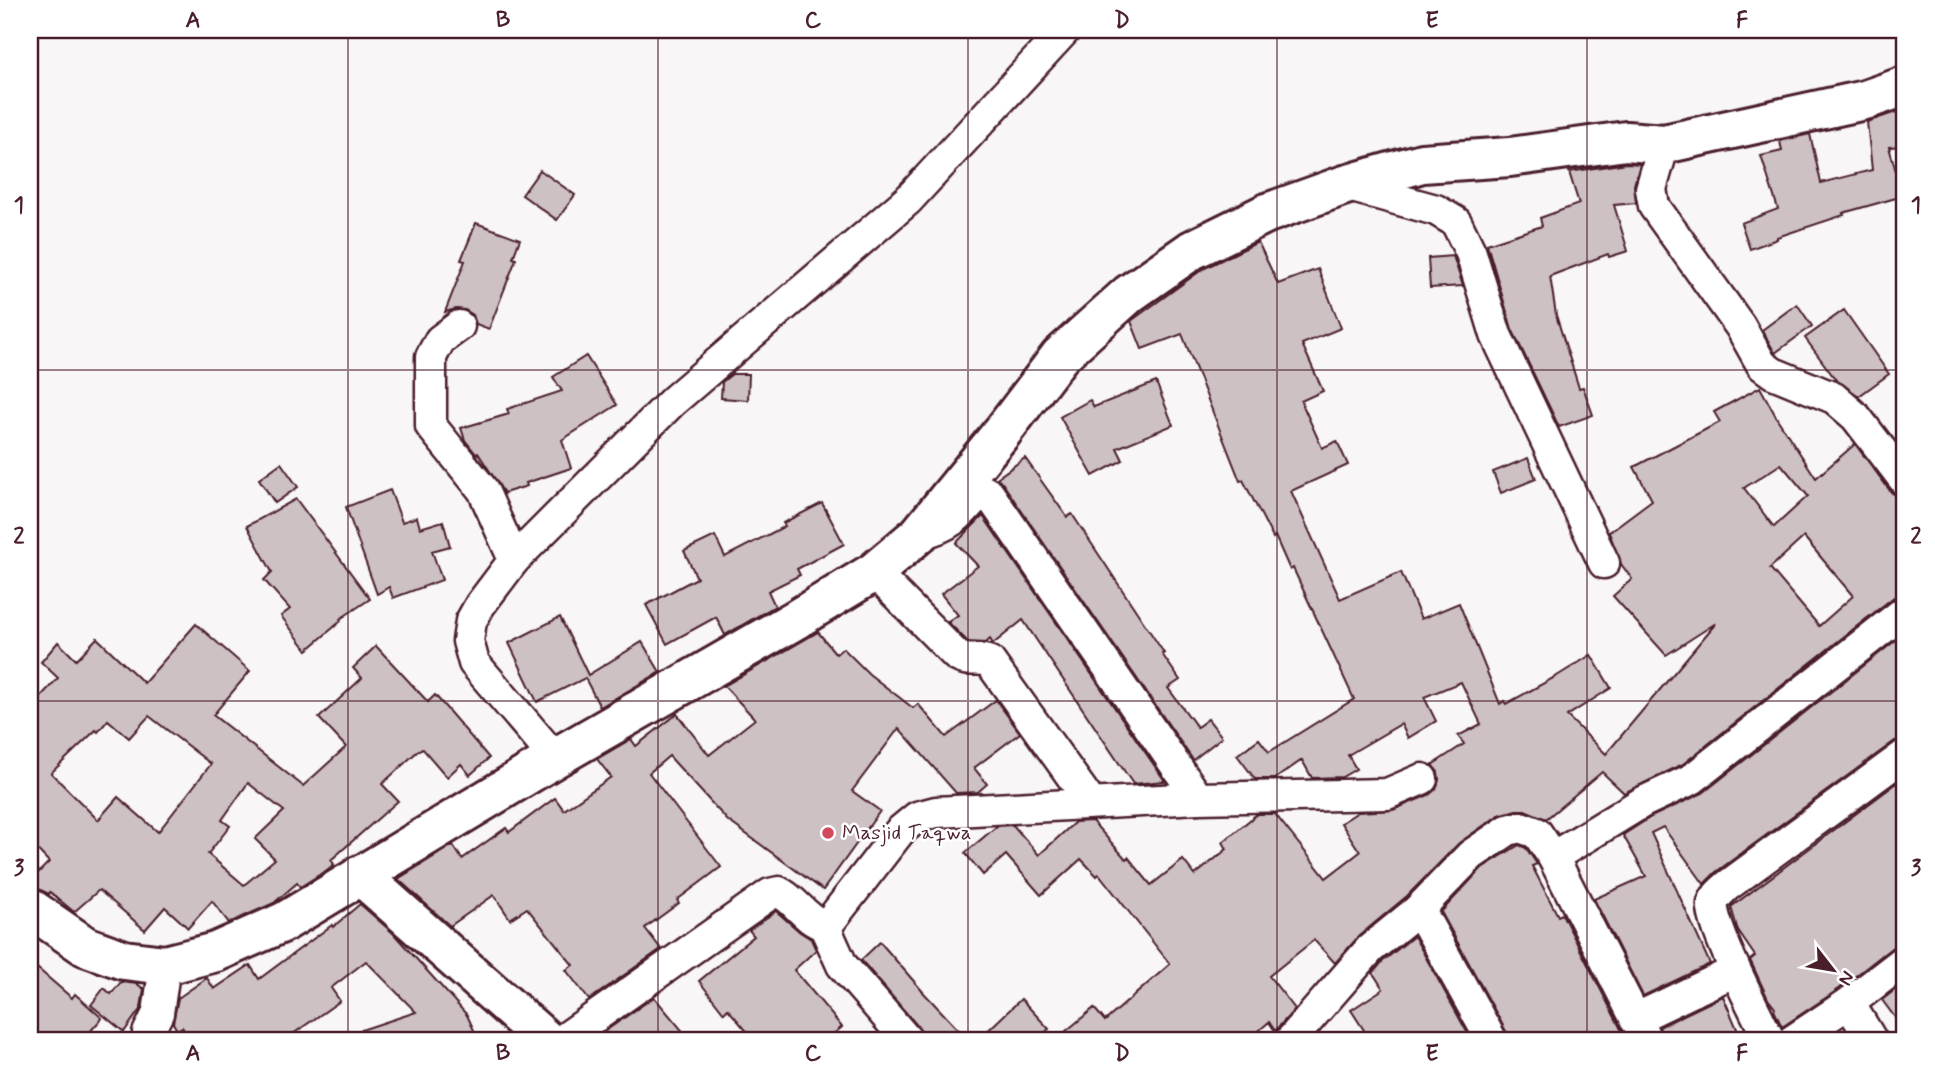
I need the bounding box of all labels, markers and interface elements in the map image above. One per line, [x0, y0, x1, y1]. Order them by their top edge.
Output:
text: A [185, 6, 201, 36]
text: B [496, 6, 511, 36]
text: C [805, 6, 822, 36]
text: D [1114, 6, 1130, 36]
text: E [1425, 6, 1439, 36]
text: F [1736, 6, 1748, 36]
text: 1 [14, 191, 24, 221]
text: 1 [1911, 191, 1921, 221]
text: 2 [13, 522, 25, 552]
text: 2 [1910, 522, 1922, 552]
place label: Masjid Taqwa [842, 819, 971, 847]
marker: Masjid Taqwa [820, 825, 836, 841]
text: 3 [14, 854, 25, 884]
text: 3 [1911, 854, 1922, 884]
north arrow [1798, 934, 1868, 1004]
text: N [1832, 966, 1860, 990]
text: A [185, 1039, 201, 1069]
text: B [496, 1039, 511, 1069]
text: C [805, 1039, 822, 1069]
text: D [1114, 1039, 1130, 1069]
text: E [1425, 1039, 1439, 1069]
text: F [1736, 1039, 1748, 1069]

